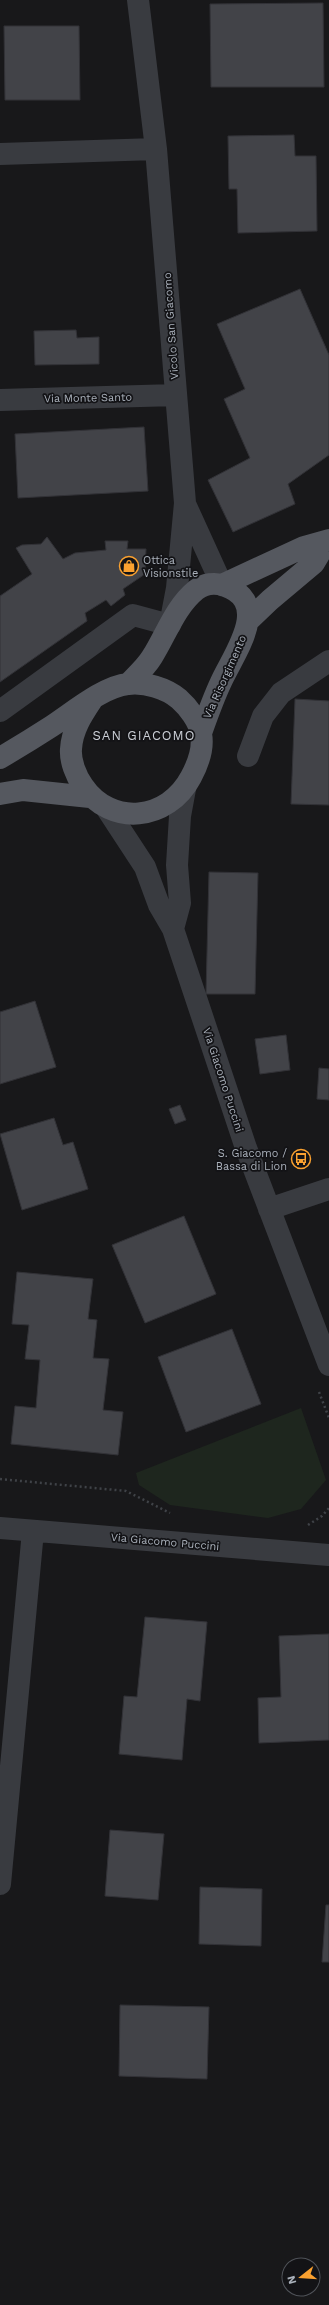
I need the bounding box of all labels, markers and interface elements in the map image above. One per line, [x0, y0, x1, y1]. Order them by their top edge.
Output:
street label: Vicolo San Giacomo [161, 272, 181, 380]
street label: Via Monte Santo [44, 391, 132, 405]
place label: Ottica Visionstile [143, 554, 198, 580]
shop icon: Ottica Visionstile [118, 555, 140, 577]
street label: Via Risorgimento [201, 633, 249, 721]
district label: SAN GIACOMO [93, 728, 195, 743]
street label: Via Giacomo Puccini [200, 1026, 246, 1134]
place label: S. Giacomo / Bassa di Lion [216, 1147, 287, 1173]
bus stop icon: S. Giacomo / Bassa di Lion [290, 1148, 312, 1170]
street label: Via Giacomo Puccini [110, 1531, 220, 1553]
north arrow [281, 2257, 321, 2297]
text: N [285, 2274, 299, 2286]

